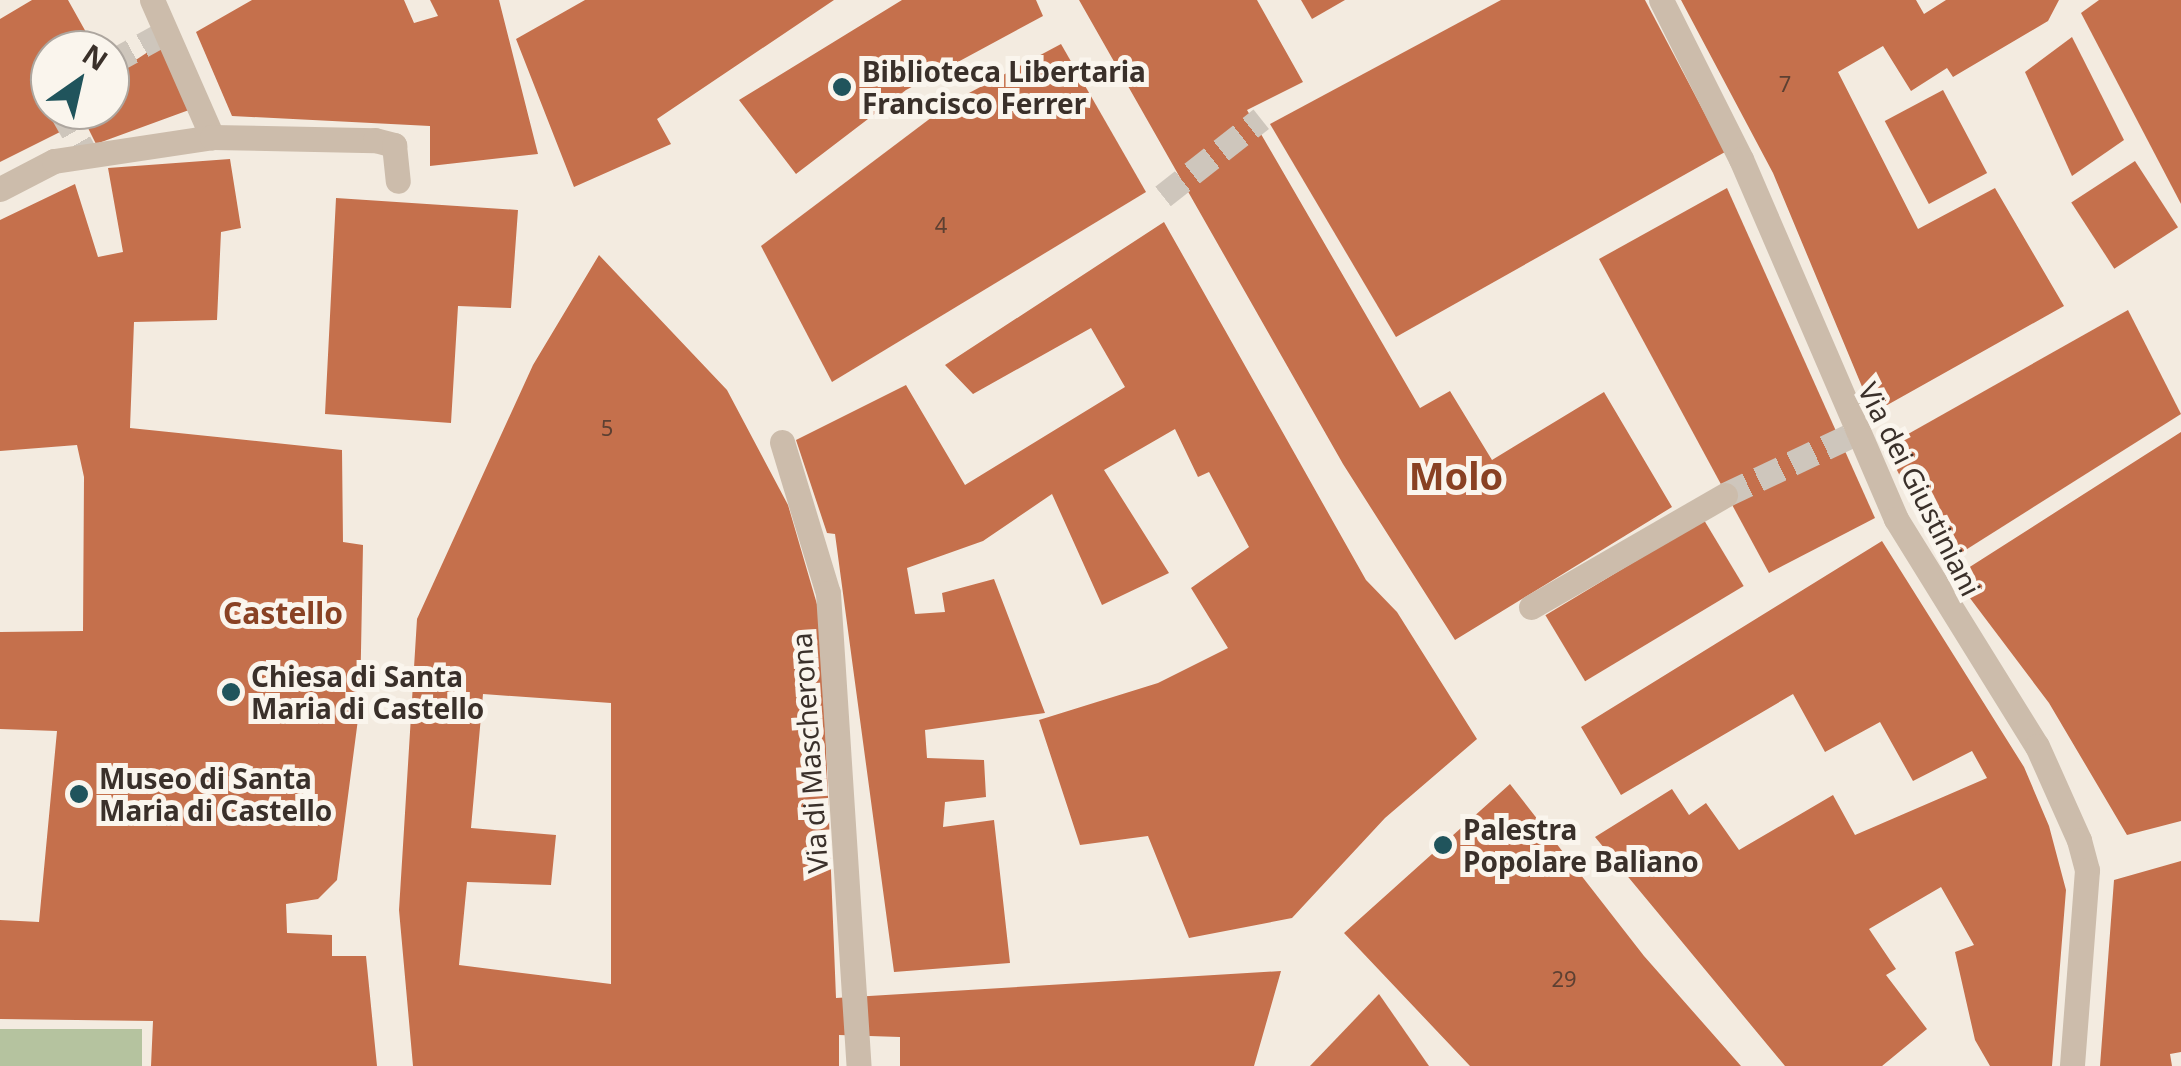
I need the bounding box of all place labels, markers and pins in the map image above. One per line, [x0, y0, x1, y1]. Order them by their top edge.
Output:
place label: Biblioteca Libertaria Francisco Ferrer [862, 54, 1146, 120]
marker: Biblioteca Libertaria Francisco Ferrer [831, 76, 853, 98]
place label: Chiesa di Santa Maria di Castello [251, 659, 484, 725]
marker: Chiesa di Santa Maria di Castello [220, 681, 242, 703]
place label: Museo di Santa Maria di Castello [99, 761, 332, 827]
marker: Museo di Santa Maria di Castello [68, 783, 90, 805]
place label: Palestra Popolare Baliano [1463, 812, 1699, 878]
marker: Palestra Popolare Baliano [1432, 834, 1454, 856]

